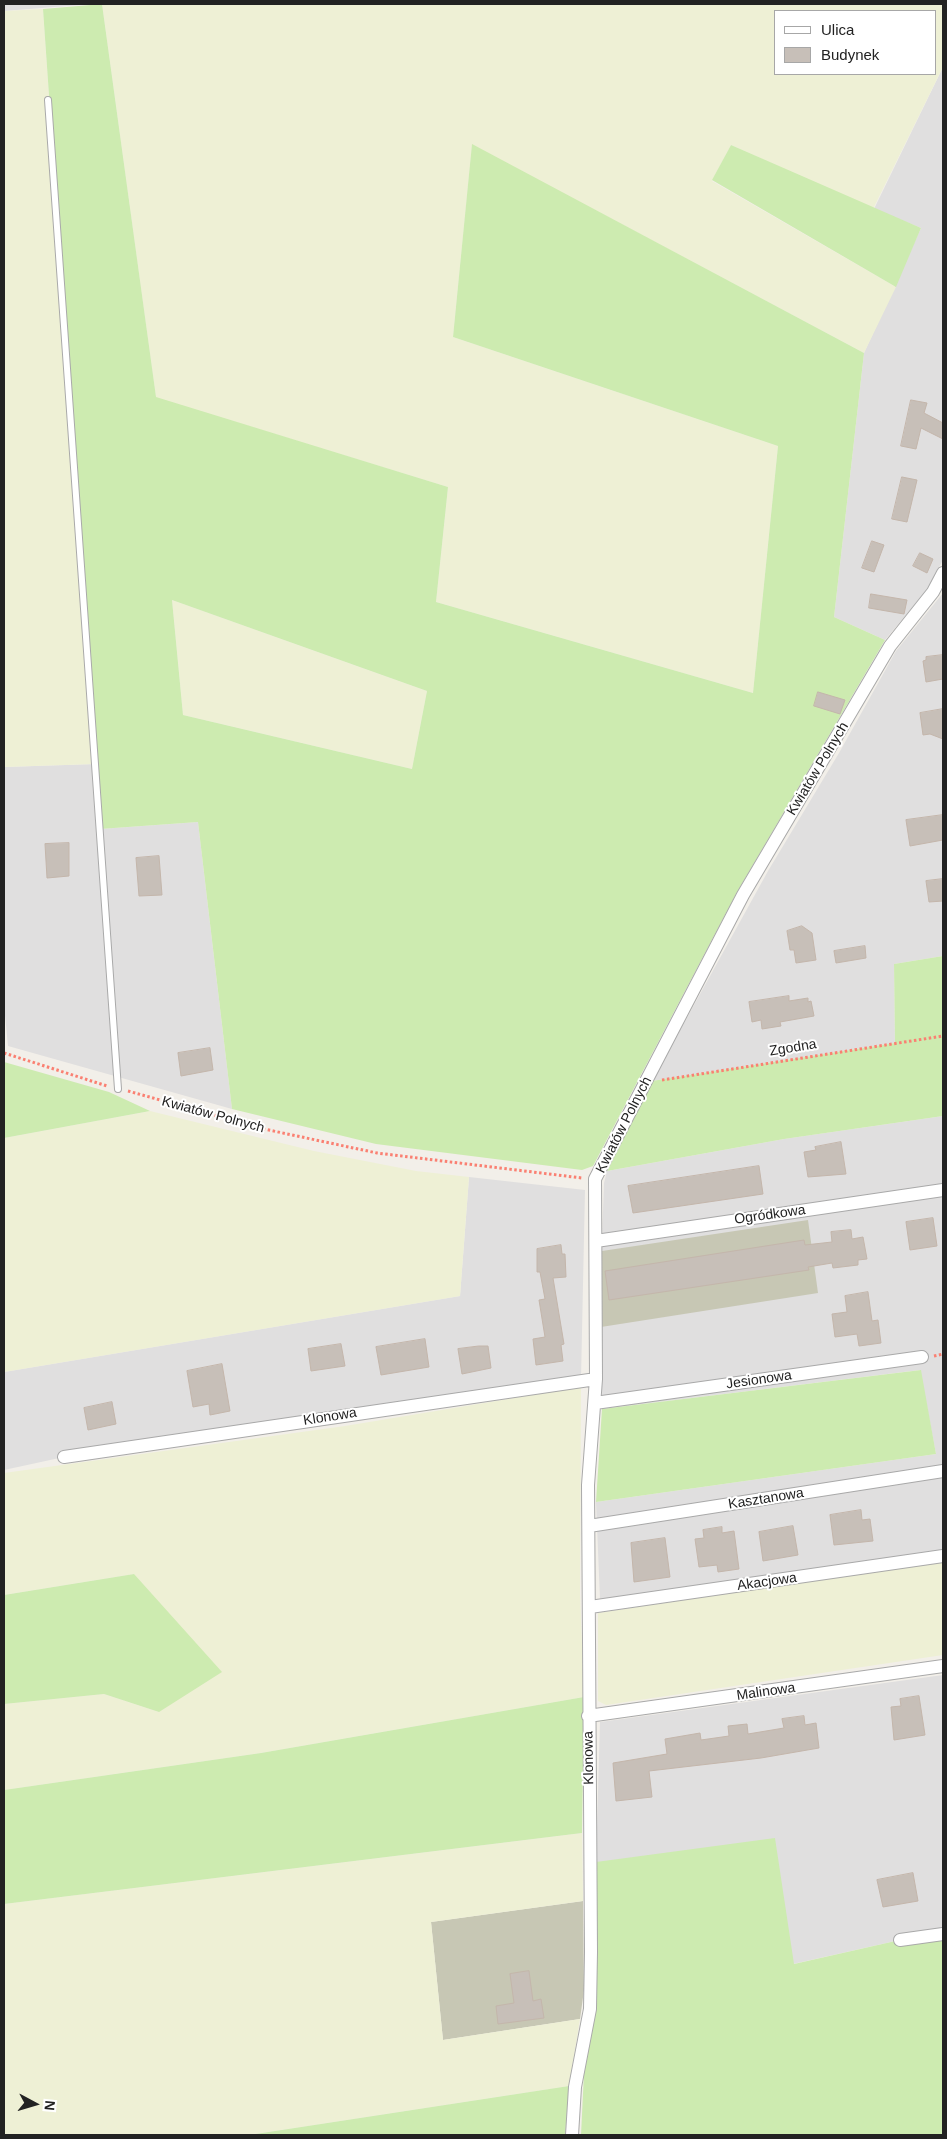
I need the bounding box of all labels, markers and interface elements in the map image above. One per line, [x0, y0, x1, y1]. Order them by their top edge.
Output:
legend [774, 10, 937, 75]
text: Ulica [821, 21, 854, 38]
text: Budynek [821, 46, 879, 63]
street label: Kwiatów Polnych [784, 719, 852, 819]
street label: Zgodna [768, 1036, 818, 1060]
street label: Kwiatów Polnych [592, 1074, 656, 1176]
street label: Kwiatów Polnych [160, 1093, 266, 1137]
street label: Ogródkowa [733, 1202, 807, 1228]
street label: Jesionowa [725, 1367, 793, 1393]
street label: Klonowa [302, 1405, 358, 1429]
street label: Kasztanowa [727, 1485, 805, 1513]
street label: Akacjowa [736, 1570, 798, 1594]
street label: Malinowa [736, 1680, 796, 1704]
street label: Klonowa [580, 1731, 598, 1785]
north arrow [10, 2079, 60, 2129]
text: N [41, 2100, 58, 2111]

